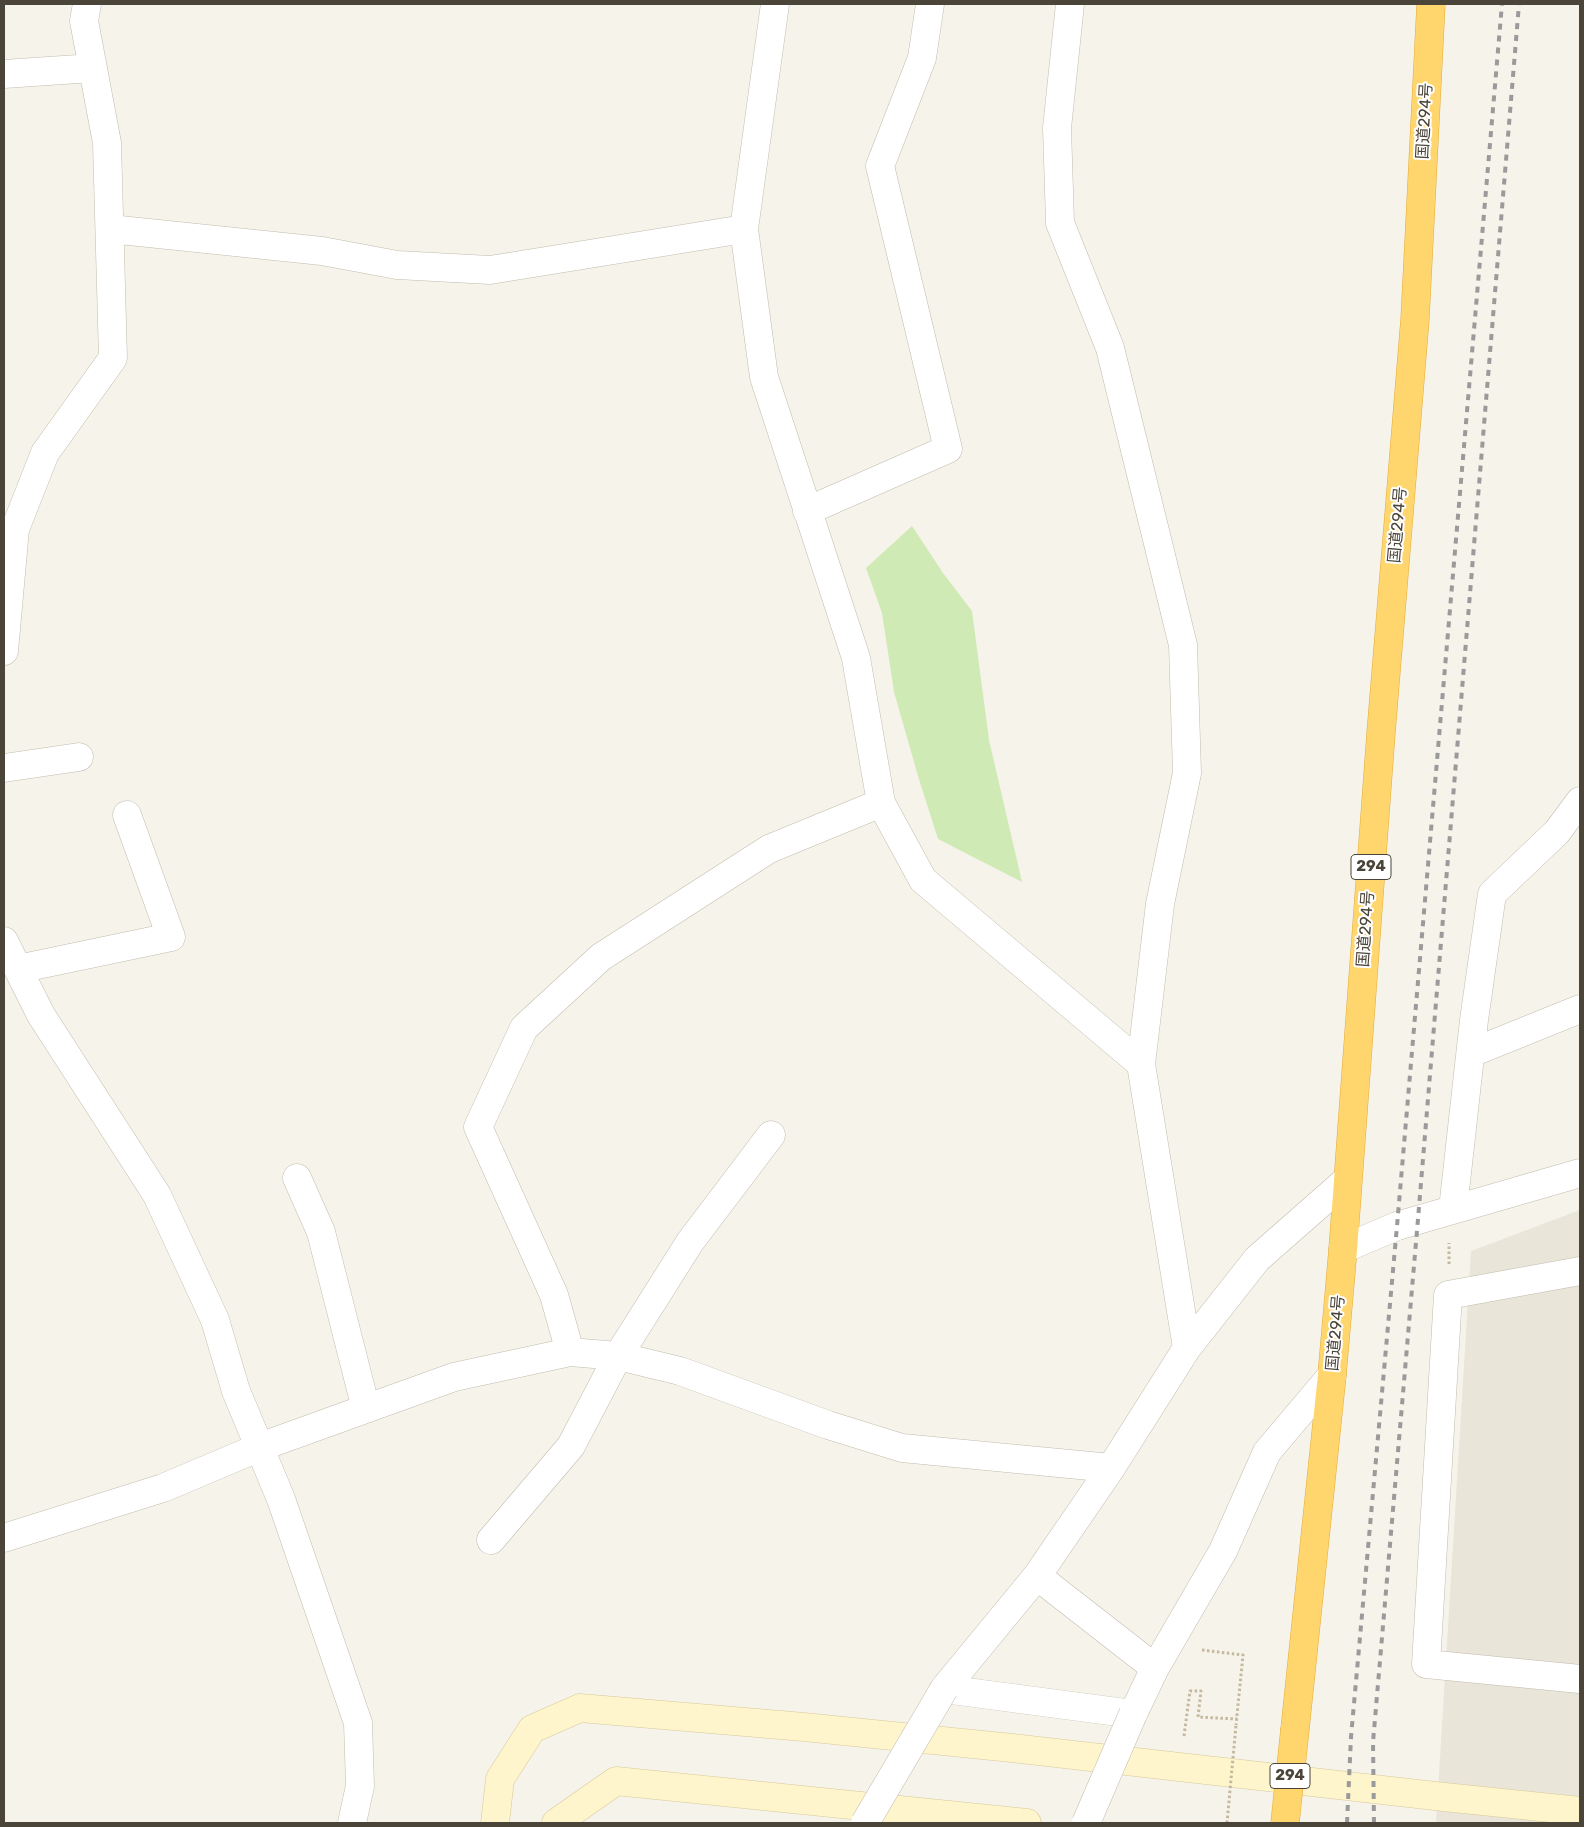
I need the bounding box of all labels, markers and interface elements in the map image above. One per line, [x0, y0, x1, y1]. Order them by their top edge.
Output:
street label: 国道294号 [1413, 82, 1437, 160]
street label: 国道294号 [1385, 486, 1411, 564]
road number: 294 [1351, 854, 1391, 880]
street label: 国道294号 [1354, 890, 1378, 968]
street label: 国道294号 [1323, 1294, 1349, 1372]
road number: 294 [1270, 1764, 1310, 1788]

